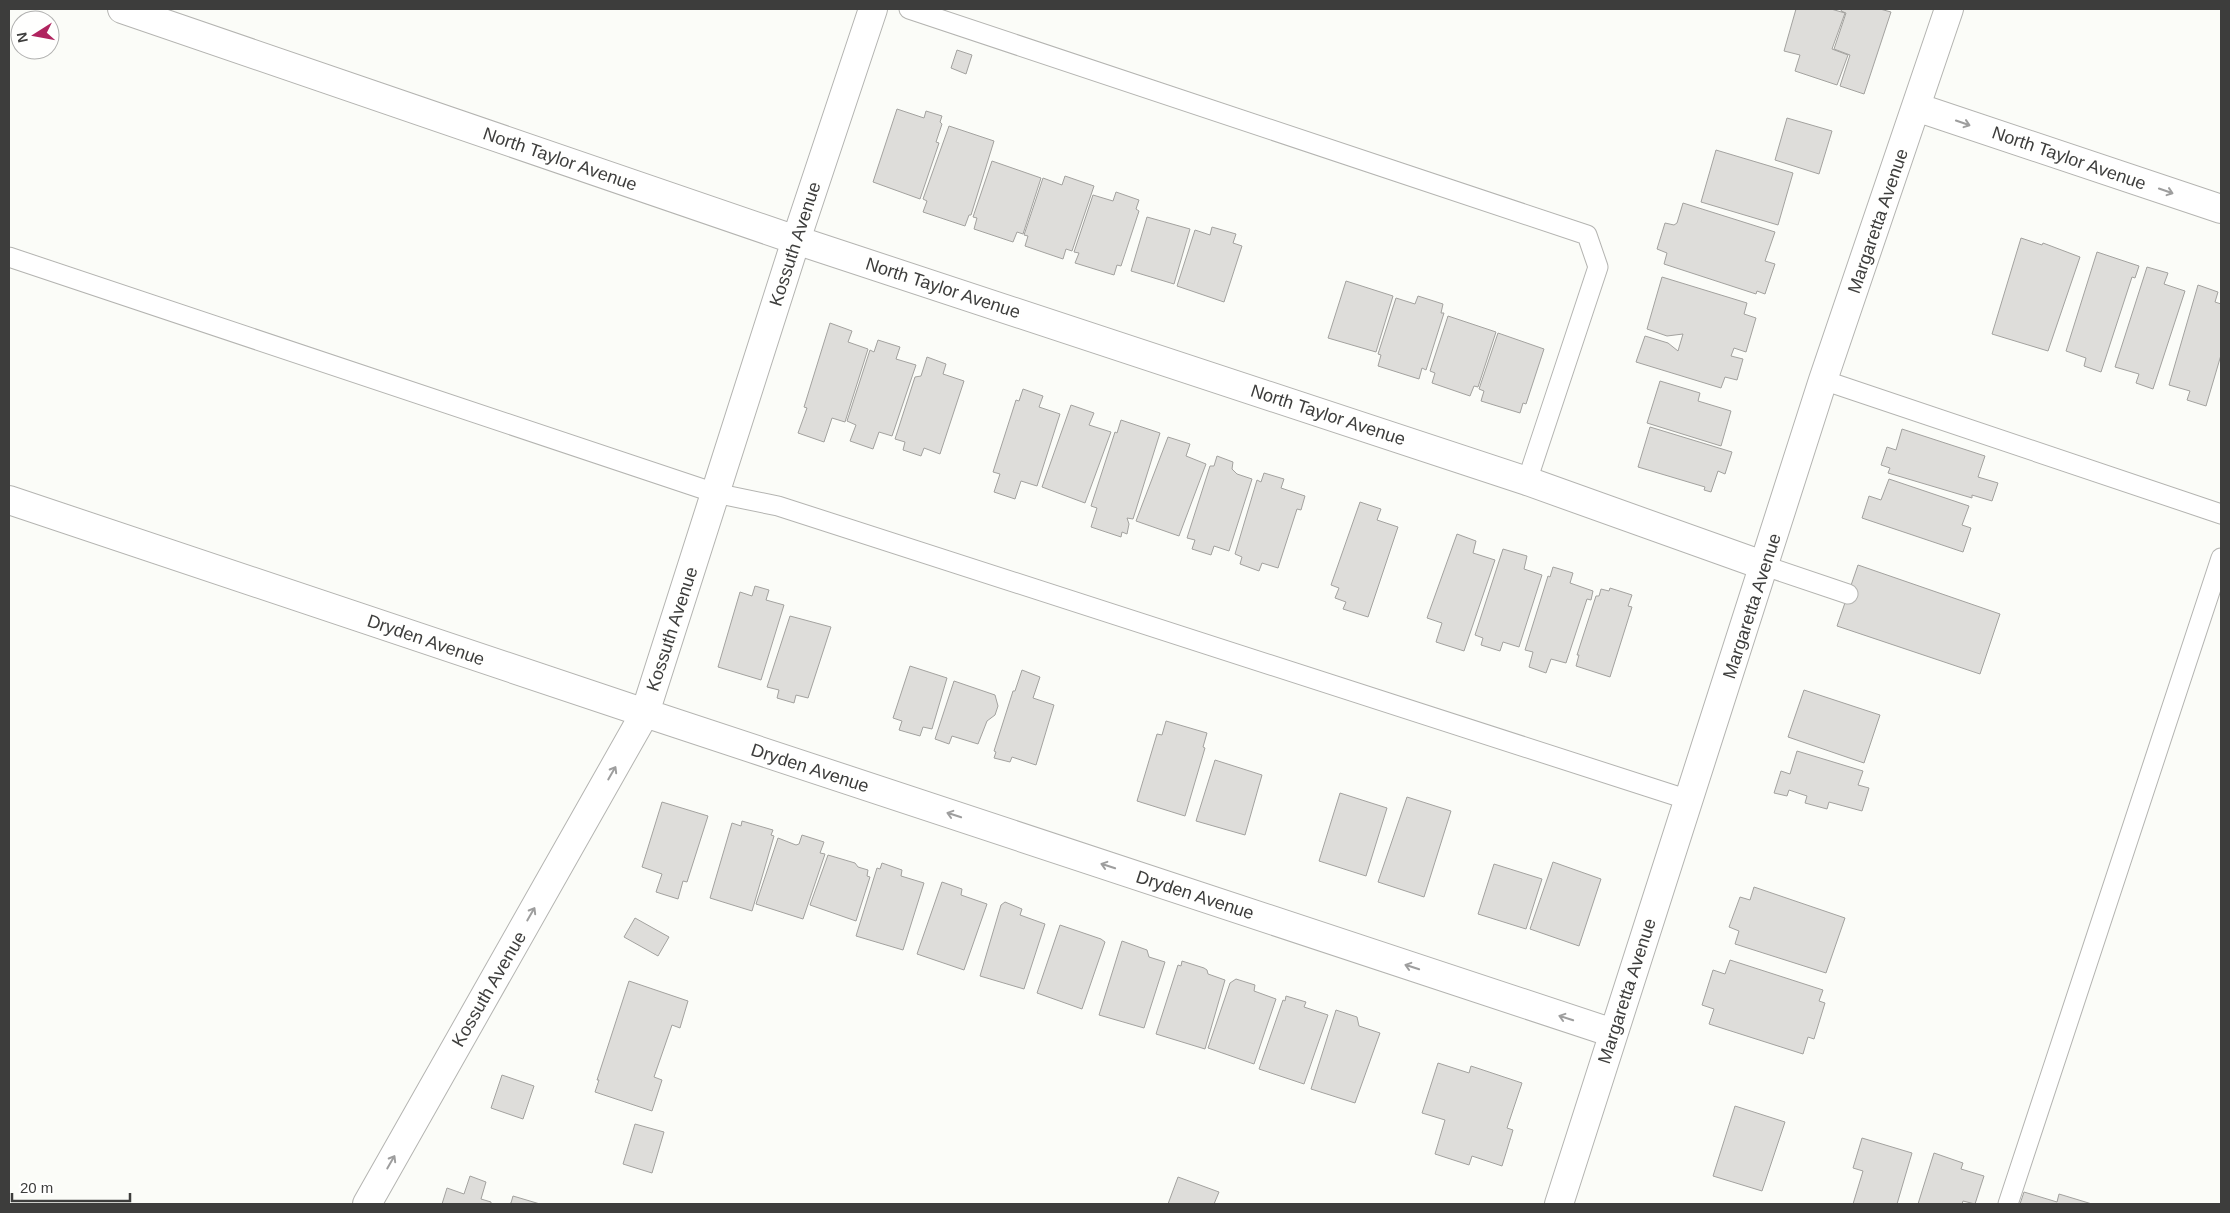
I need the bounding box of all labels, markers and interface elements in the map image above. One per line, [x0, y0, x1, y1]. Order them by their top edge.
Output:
north arrow [10, 10, 60, 60]
text: N [13, 31, 31, 44]
one-way arrow [1954, 118, 1970, 128]
street label: North Taylor Avenue [1989, 122, 2149, 194]
street label: North Taylor Avenue [480, 123, 640, 195]
street label: Margaretta Avenue [1844, 146, 1912, 296]
street label: Kossuth Avenue [765, 179, 825, 309]
one-way arrow [2158, 187, 2174, 196]
street label: North Taylor Avenue [863, 254, 1023, 322]
street label: North Taylor Avenue [1248, 381, 1408, 449]
street label: Margaretta Avenue [1719, 531, 1785, 681]
street label: Kossuth Avenue [642, 564, 702, 694]
street label: Dryden Avenue [365, 611, 487, 669]
street label: Dryden Avenue [749, 740, 871, 796]
one-way arrow [607, 766, 617, 780]
one-way arrow [946, 810, 962, 820]
one-way arrow [1101, 861, 1117, 871]
street label: Dryden Avenue [1134, 867, 1256, 923]
one-way arrow [527, 907, 537, 922]
street label: Margaretta Avenue [1594, 916, 1660, 1066]
street label: Kossuth Avenue [448, 928, 530, 1050]
one-way arrow [1405, 962, 1420, 971]
one-way arrow [1559, 1013, 1575, 1022]
one-way arrow [386, 1154, 396, 1169]
scale bar [12, 1170, 130, 1202]
text: 20 m [20, 1179, 53, 1196]

